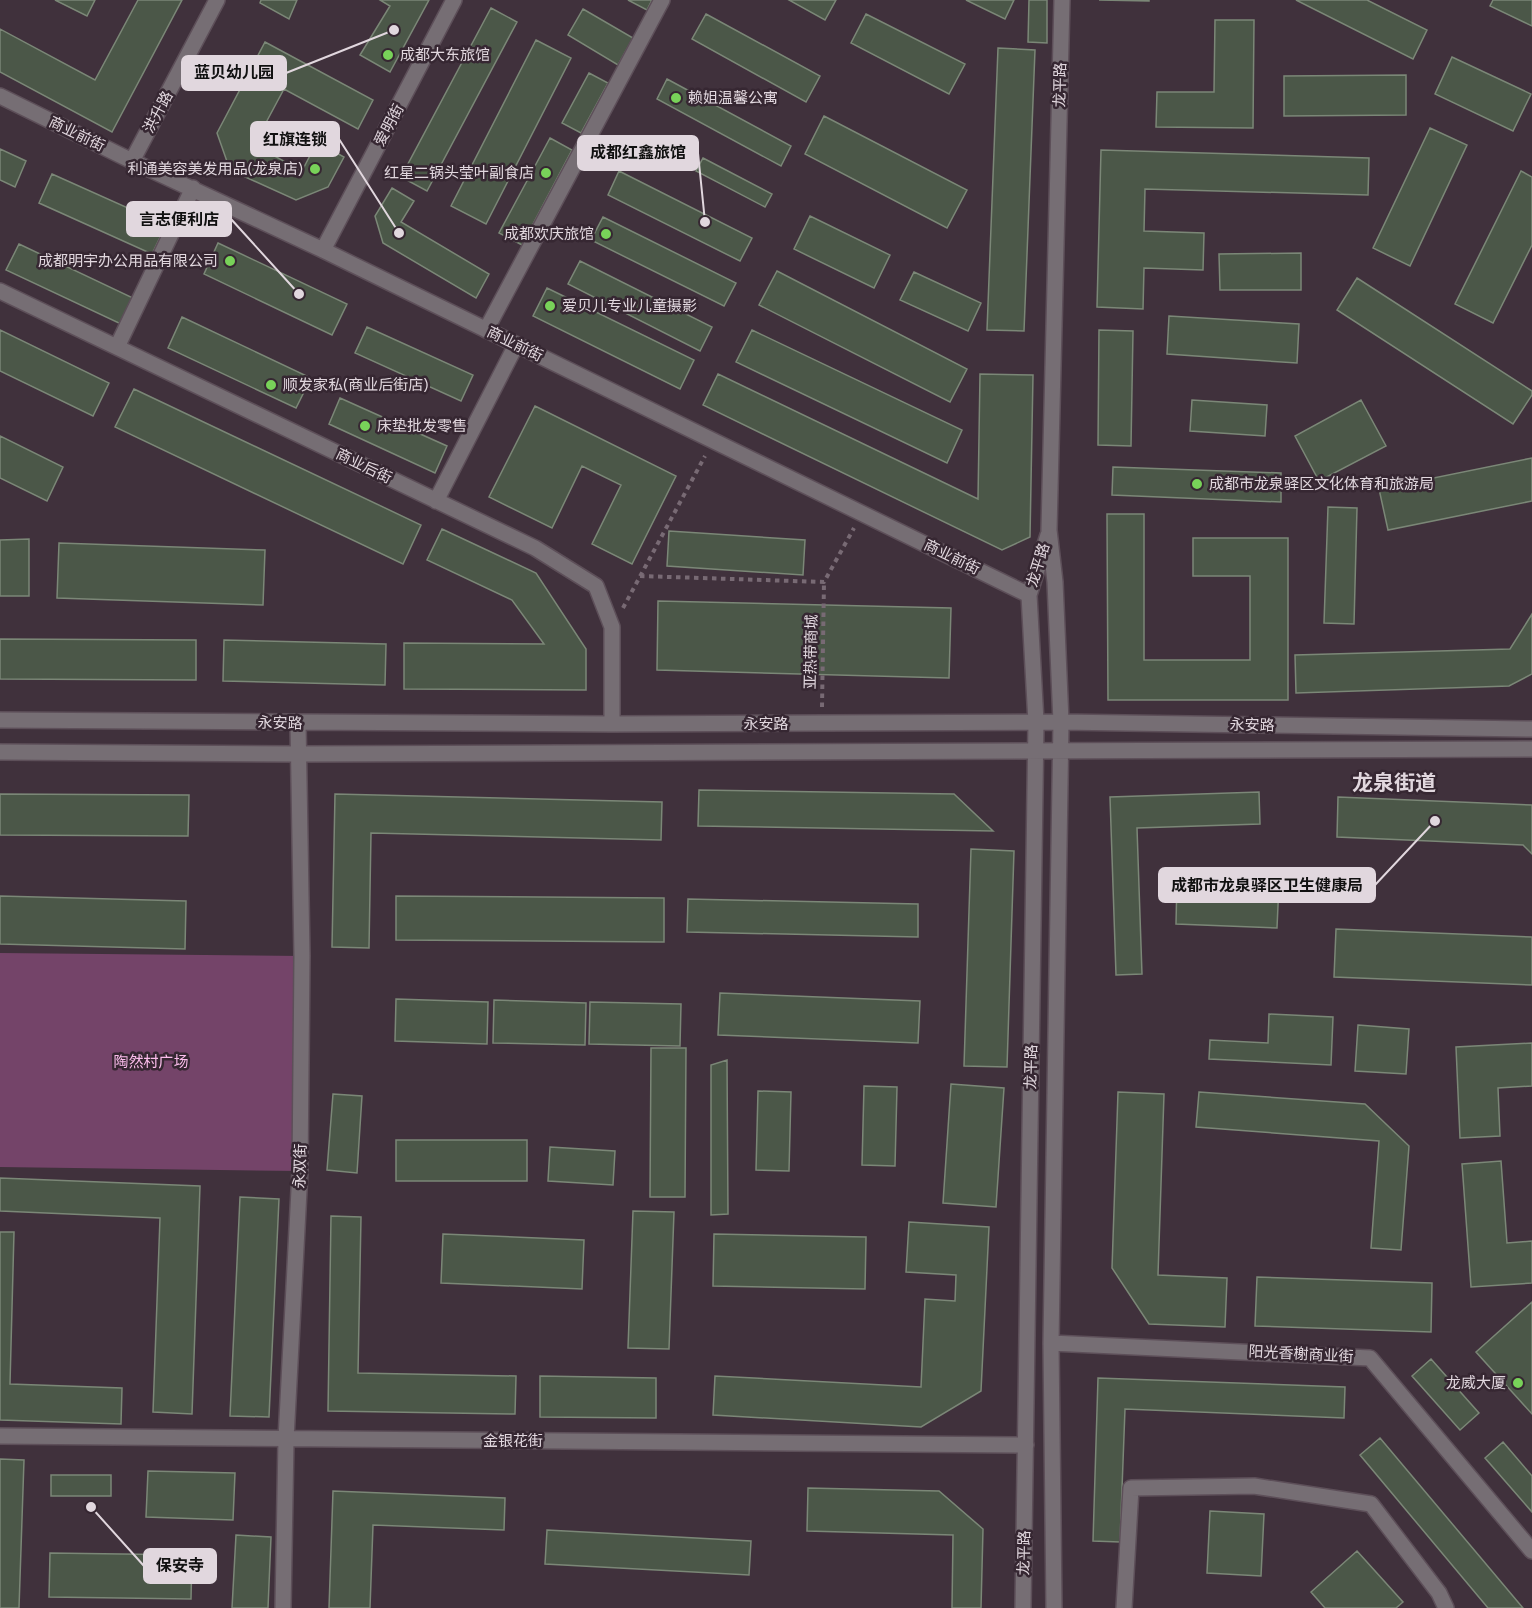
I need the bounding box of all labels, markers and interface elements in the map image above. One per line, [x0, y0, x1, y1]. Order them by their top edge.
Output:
place label: 成都大东旅馆 [400, 46, 490, 64]
marker: 成都大东旅馆 [381, 48, 395, 62]
callout: 蓝贝幼儿园 [182, 56, 286, 90]
street label: 龙平路 [1051, 62, 1069, 108]
text: 蓝贝幼儿园 [194, 63, 274, 82]
street label: 洪升路 [139, 88, 177, 136]
place label: 赖姐温馨公寓 [688, 89, 778, 107]
marker: 赖姐温馨公寓 [669, 91, 683, 105]
street label: 爱明街 [370, 101, 408, 149]
street label: 商业前街 [46, 113, 108, 155]
callout: 红旗连锁 [251, 122, 339, 156]
text: 红旗连锁 [263, 130, 327, 149]
callout: 成都红鑫旅馆 [578, 136, 698, 170]
text: 成都红鑫旅馆 [590, 143, 686, 162]
place label: 利通美容美发用品(龙泉店) [127, 160, 303, 178]
marker: 利通美容美发用品(龙泉店) [308, 162, 322, 176]
place label: 红星二锅头莹叶副食店 [384, 164, 534, 182]
marker: 红星二锅头莹叶副食店 [539, 166, 553, 180]
callout: 言志便利店 [127, 202, 231, 236]
text: 言志便利店 [139, 210, 219, 229]
place label: 成都欢庆旅馆 [504, 225, 594, 243]
marker: 成都欢庆旅馆 [599, 227, 613, 241]
place label: 成都明宇办公用品有限公司 [38, 252, 218, 270]
marker: 成都明宇办公用品有限公司 [223, 254, 237, 268]
place label: 爱贝儿专业儿童摄影 [562, 297, 697, 315]
marker: 爱贝儿专业儿童摄影 [543, 299, 557, 313]
street label: 商业前街 [484, 323, 546, 365]
place label: 顺发家私(商业后街店) [283, 376, 429, 394]
marker: 顺发家私(商业后街店) [264, 378, 278, 392]
place label: 床垫批发零售 [377, 417, 467, 435]
marker: 床垫批发零售 [358, 419, 372, 433]
street label: 商业后街 [333, 445, 395, 487]
place label: 成都市龙泉驿区文化体育和旅游局 [1209, 475, 1434, 493]
marker: 成都市龙泉驿区文化体育和旅游局 [1190, 477, 1204, 491]
street label: 商业前街 [921, 536, 983, 578]
street label: 龙平路 [1023, 541, 1053, 589]
street label: 亚热带商城 [801, 614, 821, 690]
street label: 永安路 [257, 714, 303, 732]
street label: 永安路 [743, 715, 789, 733]
street label: 永安路 [1229, 716, 1275, 734]
district label: 龙泉街道 [1352, 770, 1436, 795]
callout: 成都市龙泉驿区卫生健康局 [1159, 868, 1375, 902]
text: 成都市龙泉驿区卫生健康局 [1171, 876, 1363, 895]
street label: 龙平路 [1022, 1044, 1040, 1090]
park label: 陶然村广场 [113, 1053, 189, 1071]
street label: 永双街 [290, 1143, 310, 1189]
street label: 阳光香榭商业街 [1248, 1342, 1354, 1366]
place label: 龙威大厦 [1446, 1374, 1506, 1392]
marker: 龙威大厦 [1511, 1376, 1525, 1390]
street label: 金银花街 [483, 1432, 543, 1450]
street label: 龙平路 [1015, 1530, 1033, 1576]
callout: 保安寺 [144, 1549, 216, 1583]
text: 保安寺 [156, 1556, 204, 1575]

